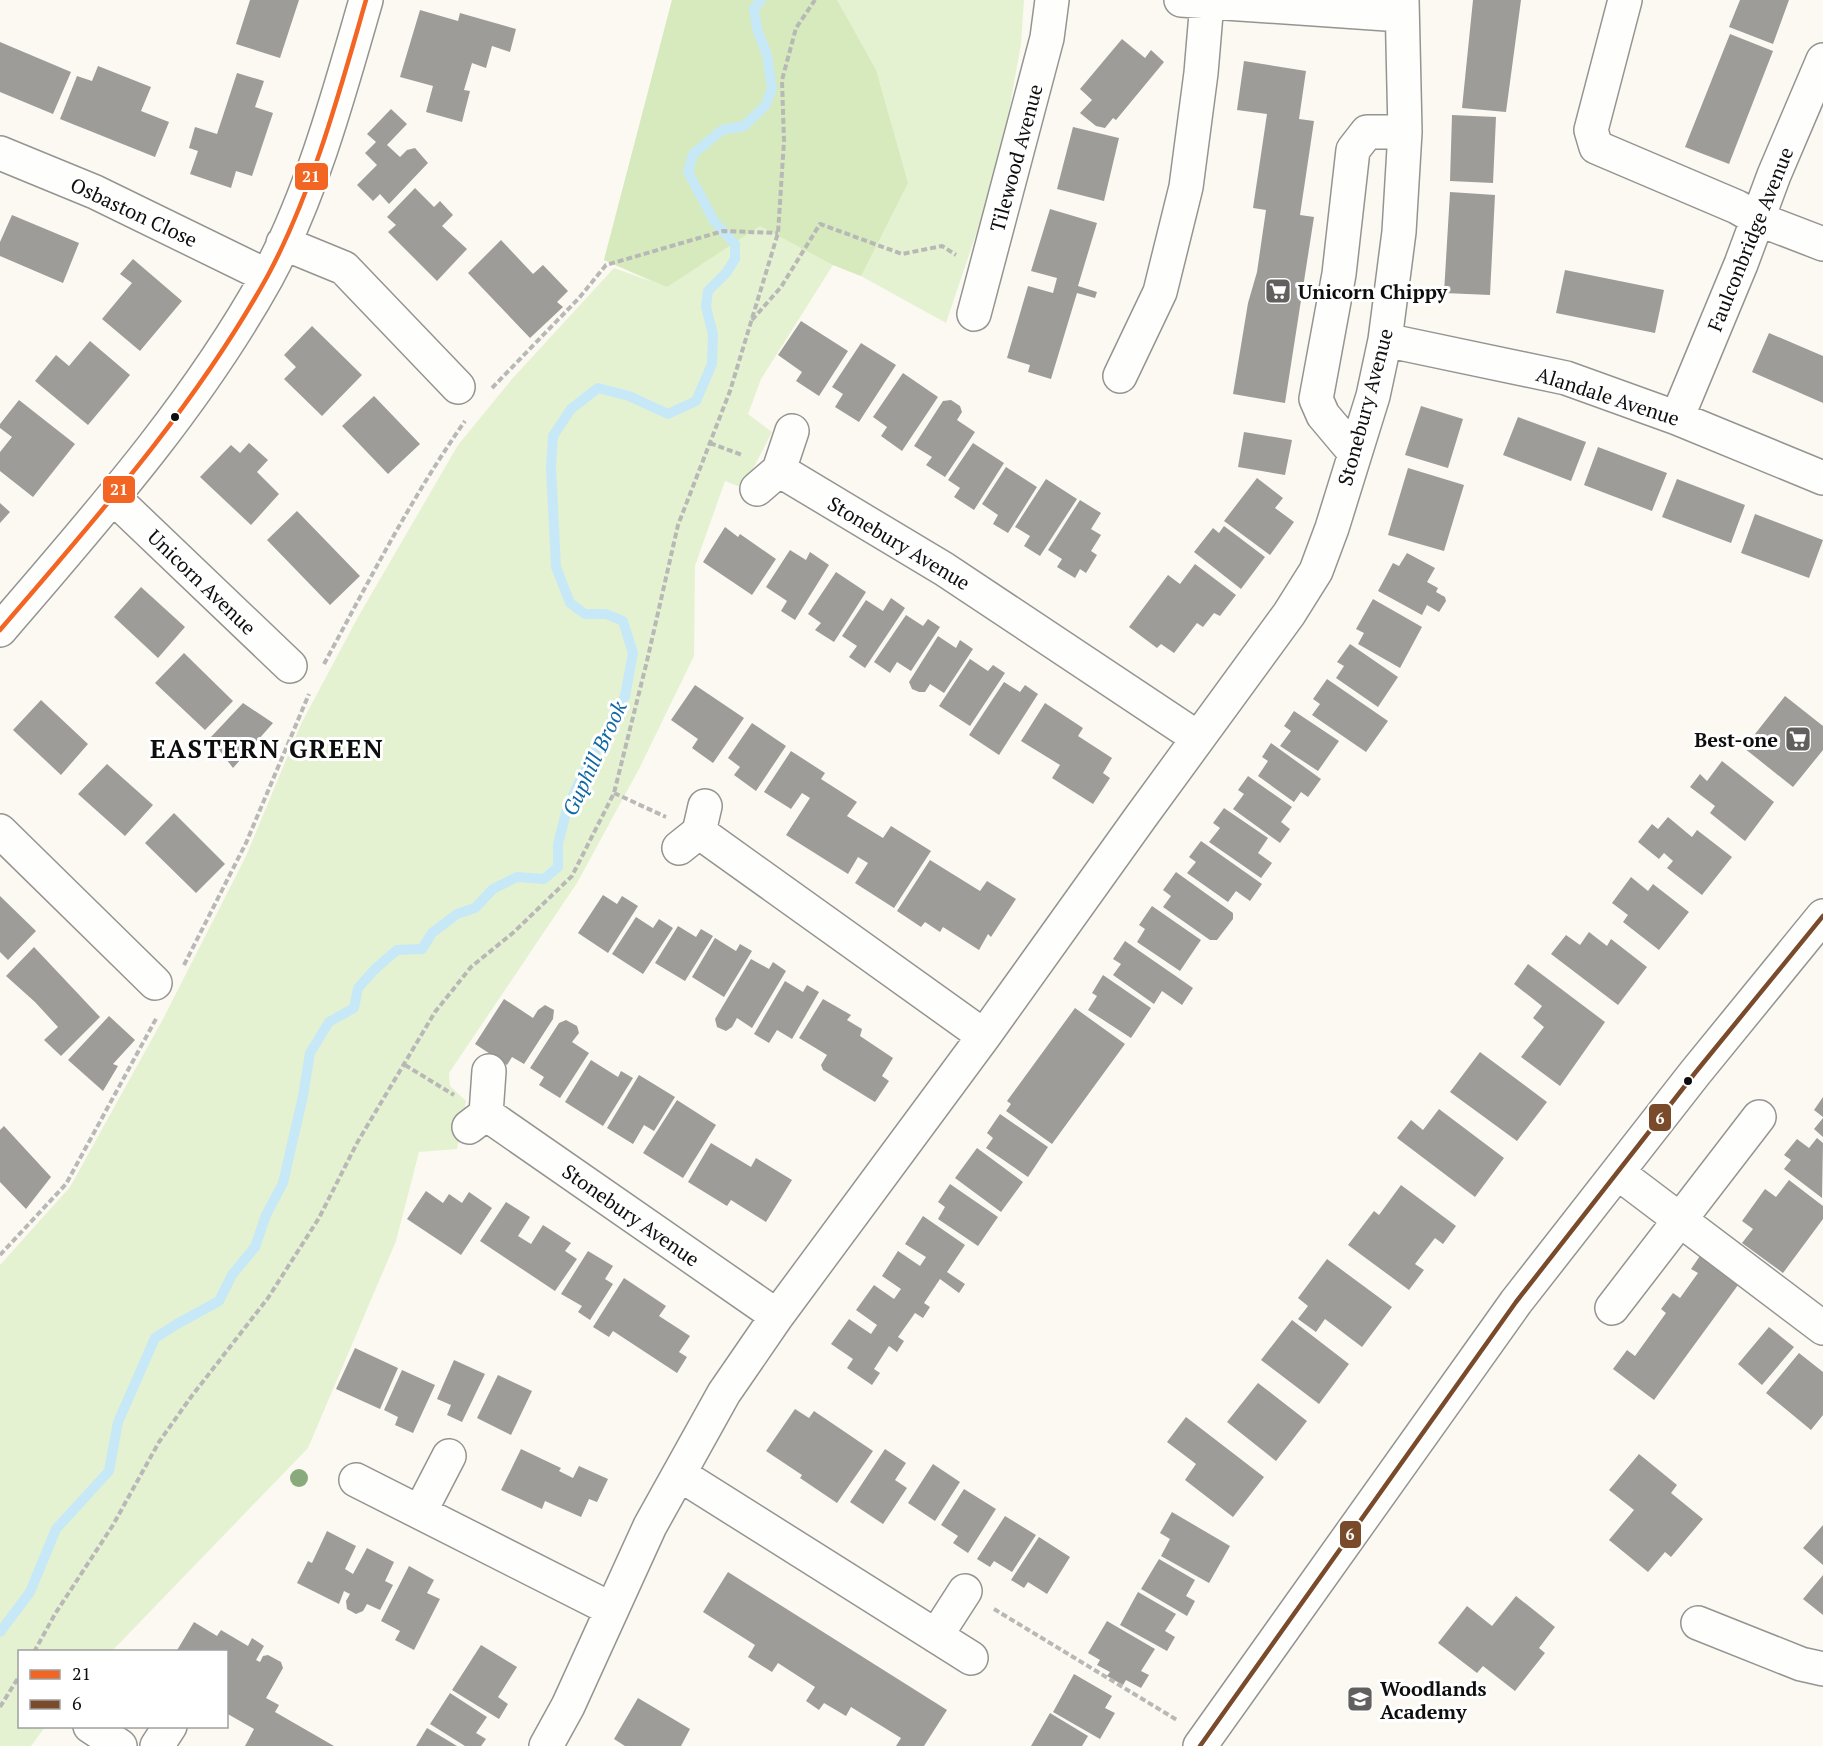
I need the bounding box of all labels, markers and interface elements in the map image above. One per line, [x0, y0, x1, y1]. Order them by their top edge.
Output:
street label: Tilewood Avenue [983, 81, 1049, 235]
street label: Faulconbridge Avenue [1701, 143, 1799, 335]
line badge: 21 [294, 162, 329, 191]
text: 21 [302, 165, 320, 187]
street label: Osbaston Close [66, 171, 202, 253]
supermarket icon: Unicorn Chippy [1263, 276, 1293, 306]
place label: Unicorn Chippy [1298, 278, 1448, 305]
street label: Stonebury Avenue [1331, 325, 1399, 489]
street label: Alandale Avenue [1533, 360, 1683, 432]
unlabelled marker [169, 411, 181, 423]
line badge: 21 [102, 475, 136, 504]
text: 21 [110, 478, 128, 500]
street label: Stonebury Avenue [823, 490, 975, 596]
street label: Unicorn Avenue [142, 523, 262, 641]
water label: Guphill Brook [555, 695, 633, 820]
supermarket icon: Best-one [1783, 724, 1813, 754]
place label: Best-one [1694, 726, 1778, 753]
district label: EASTERN GREEN [150, 731, 384, 765]
unlabelled marker [1682, 1075, 1694, 1087]
line badge: 6 [1648, 1103, 1672, 1132]
text: 6 [1655, 1107, 1665, 1129]
street label: Stonebury Avenue [557, 1158, 705, 1272]
line badge: 6 [1339, 1520, 1362, 1549]
text: 6 [1345, 1523, 1355, 1545]
legend [18, 1650, 228, 1728]
text: 21 [72, 1661, 91, 1685]
place label: Woodlands Academy [1380, 1675, 1487, 1725]
school or university icon: Woodlands Academy [1345, 1684, 1375, 1714]
text: 6 [72, 1691, 82, 1715]

